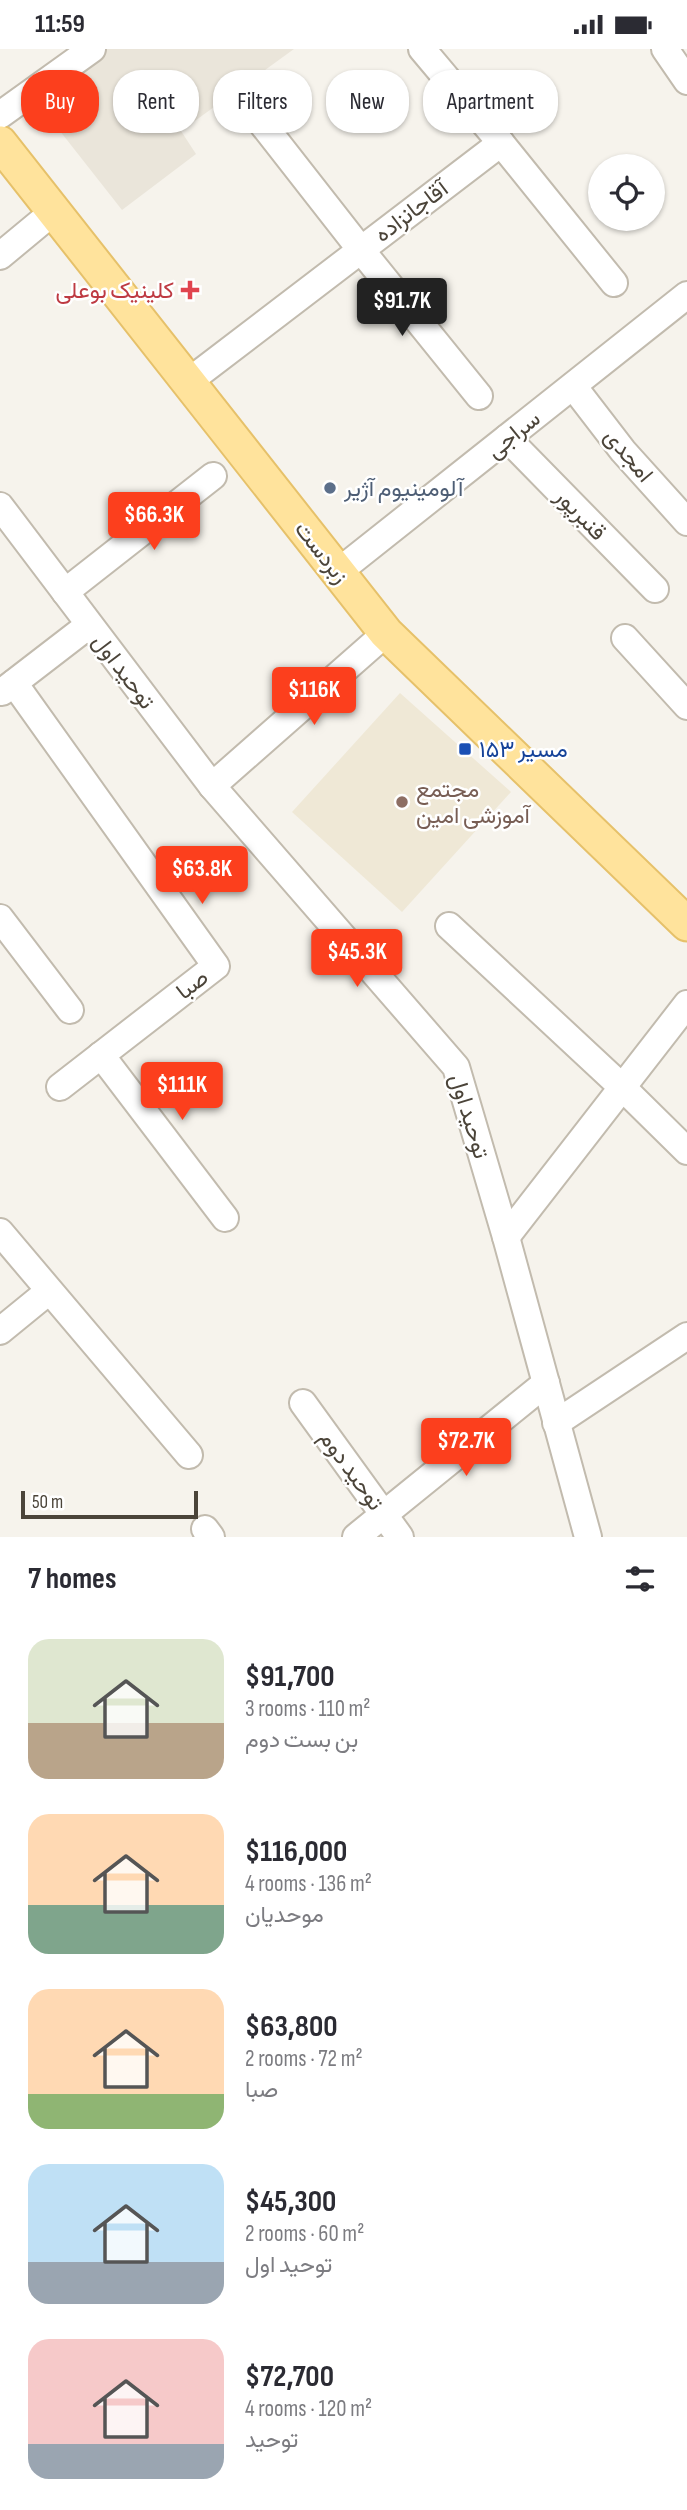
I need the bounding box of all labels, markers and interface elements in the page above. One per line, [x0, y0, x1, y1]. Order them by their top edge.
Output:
text: 11:59 [35, 9, 85, 40]
chip: Buy [21, 70, 99, 133]
chip: Rent [113, 70, 199, 133]
chip: Filters [213, 70, 312, 133]
chip: New [326, 70, 409, 133]
chip: Apartment [423, 70, 558, 133]
map controls [588, 154, 665, 231]
button: locate [588, 154, 665, 231]
street label: آقاجانزاده [369, 174, 455, 249]
place label: کلینیک بوعلی [55, 277, 174, 305]
pin: $91.7K [345, 279, 459, 338]
marker: کلینیک بوعلی [180, 280, 200, 300]
text: $91.7K [373, 287, 431, 315]
street label: سراجی [481, 405, 546, 465]
street label: امجدی [598, 423, 659, 488]
place label: آلومینیوم آژیر [343, 475, 465, 503]
marker: آلومینیوم آژیر [322, 480, 338, 496]
street label: قنبرپور [547, 482, 612, 547]
pin: $66.3K [97, 493, 211, 552]
text: $66.3K [124, 501, 184, 529]
street label: زبردست [288, 516, 354, 589]
street label: توحید اول [86, 628, 161, 715]
pin: $116K [265, 667, 363, 727]
text: $116K [288, 676, 340, 704]
place label: مسیر ۱۵۳ [479, 736, 568, 764]
marker: مسیر ۱۵۳ [457, 741, 473, 757]
place label: مجتمع آموزشی امین [416, 776, 532, 830]
marker: مجتمع آموزشی امین [394, 794, 410, 810]
pin: $63.8K [145, 847, 259, 906]
text: $63.8K [172, 855, 232, 883]
pin: $45.3K [300, 929, 414, 989]
text: $45.3K [327, 938, 387, 966]
street label: صبا [171, 964, 214, 1006]
pin: $111K [133, 1063, 231, 1122]
text: $111K [157, 1071, 207, 1099]
street label: توحید اول [443, 1071, 495, 1162]
pin: $72.7K [409, 1419, 523, 1478]
street label: توحید دوم [313, 1425, 390, 1516]
text: $72.7K [437, 1427, 495, 1455]
scale bar [21, 1488, 198, 1520]
text: 50 m [32, 1491, 63, 1514]
icon: filters [621, 1560, 659, 1598]
text: 7 homes [28, 1561, 116, 1597]
text: $91,700 [245, 1659, 334, 1695]
icon: home [84, 1667, 168, 1751]
text: 3 rooms · 110 m² [245, 1695, 370, 1723]
text: بن بست دوم [245, 1726, 358, 1754]
text: $116,000 [245, 1834, 347, 1870]
icon: home [84, 1842, 168, 1926]
text: 4 rooms · 136 m² [245, 1870, 372, 1898]
text: موحدیان [245, 1901, 324, 1929]
text: $63,800 [245, 2009, 338, 2045]
icon: home [84, 2017, 168, 2101]
text: 2 rooms · 72 m² [245, 2045, 363, 2073]
text: صبا [245, 2076, 278, 2104]
text: $45,300 [245, 2184, 336, 2220]
icon: home [84, 2192, 168, 2276]
text: 2 rooms · 60 m² [245, 2220, 364, 2248]
text: توحید اول [245, 2251, 332, 2279]
text: $72,700 [245, 2359, 334, 2395]
icon: home [84, 2367, 168, 2451]
text: 4 rooms · 120 m² [245, 2395, 372, 2423]
text: توحید [245, 2426, 298, 2454]

